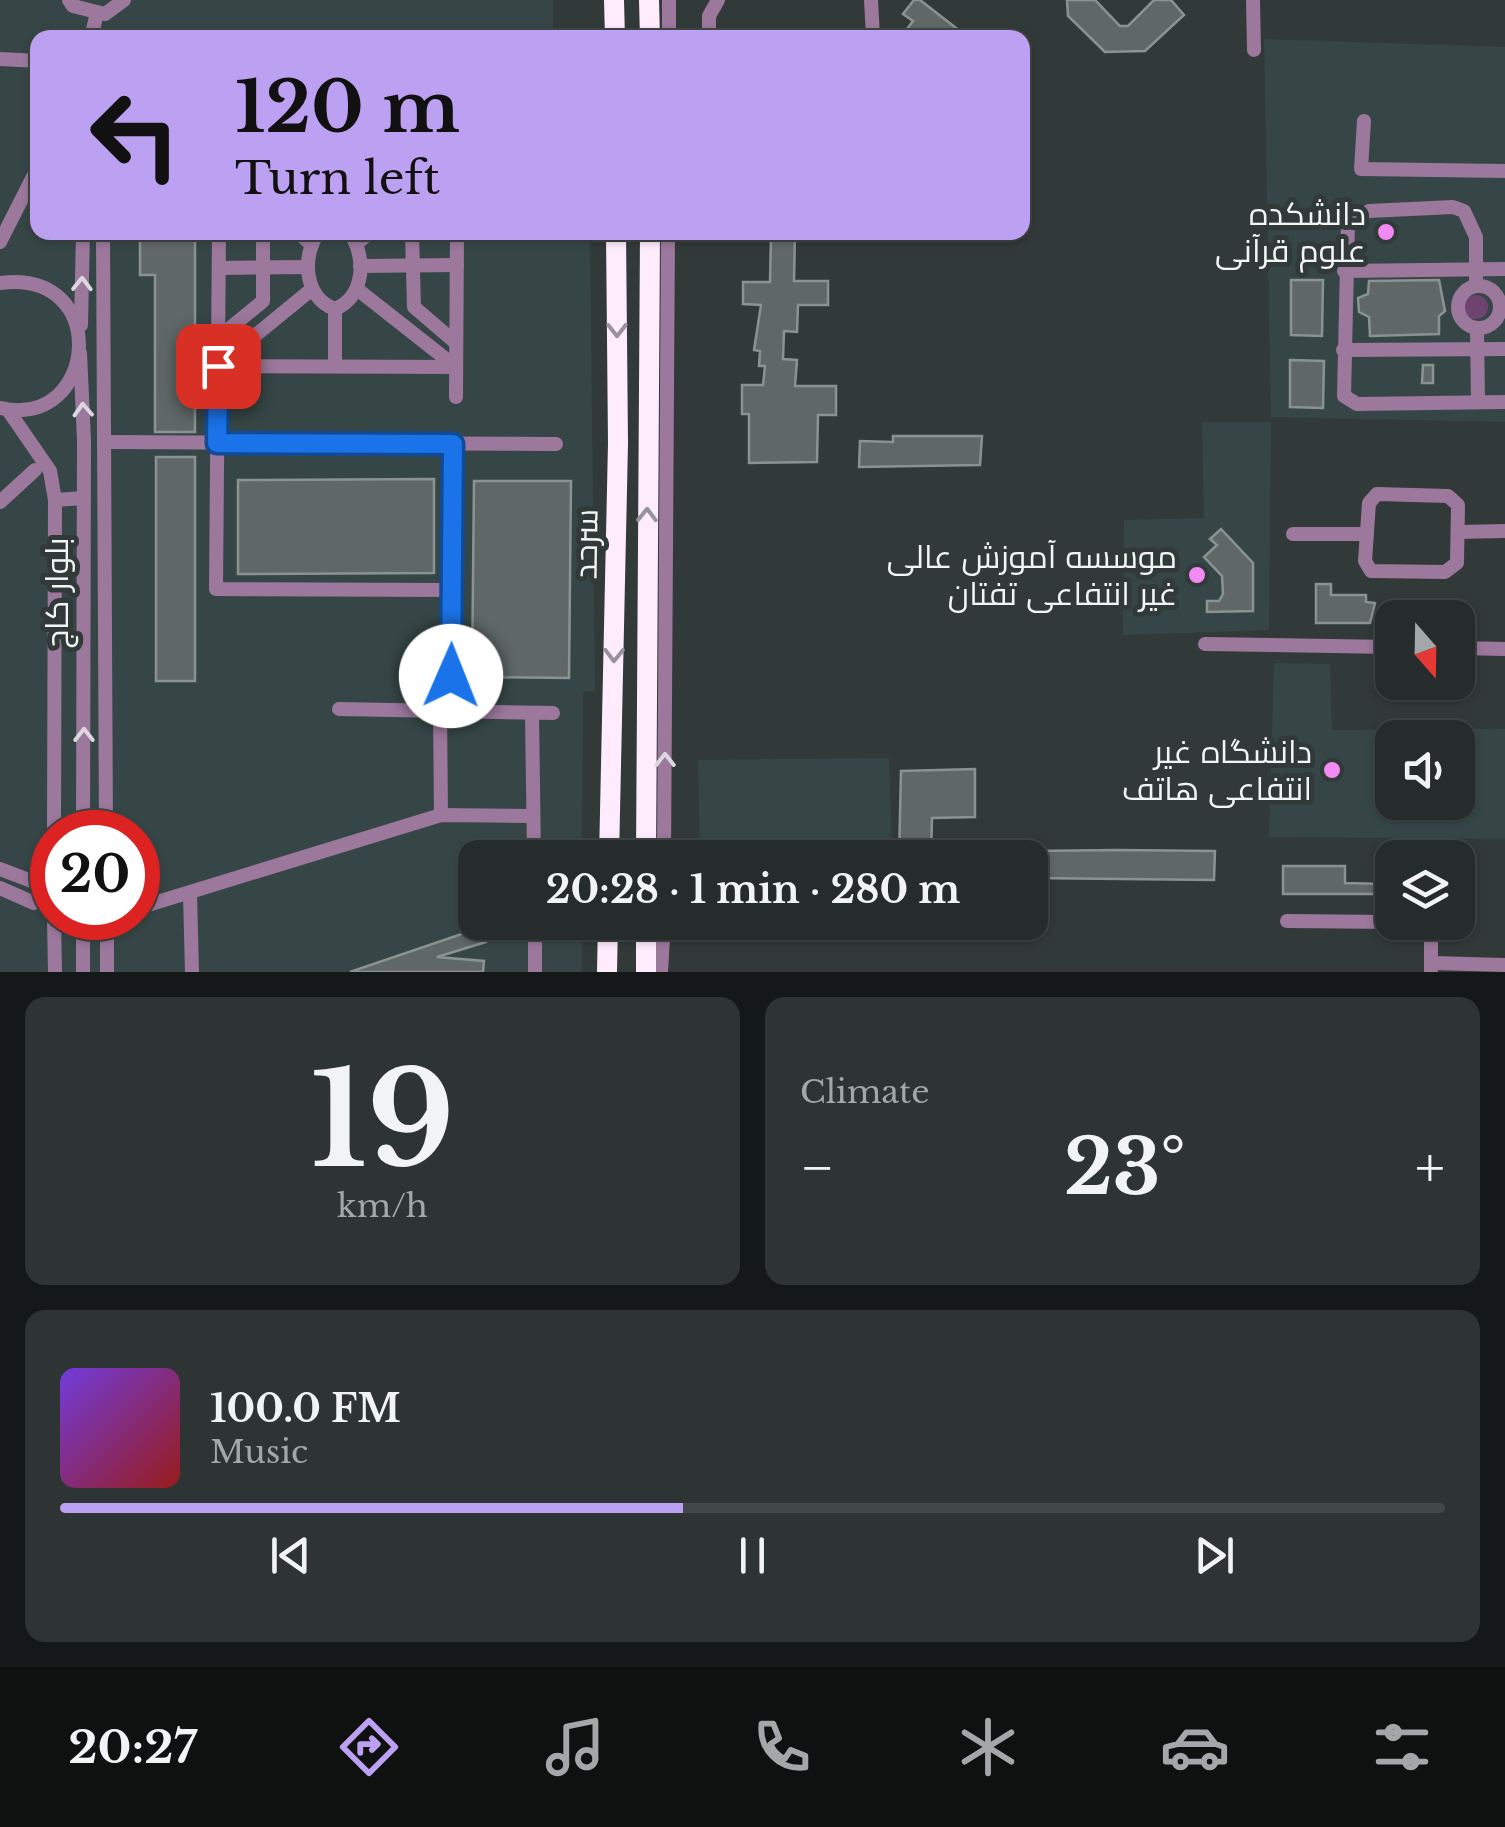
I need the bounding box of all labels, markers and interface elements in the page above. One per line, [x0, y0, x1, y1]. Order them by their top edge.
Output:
text: 120 m [235, 64, 460, 151]
icon: left [70, 70, 200, 200]
text: Turn left [235, 150, 440, 206]
place label: دانشکده علوم قرآنی [1215, 194, 1366, 273]
marker: دانشکده علوم قرآنی [1375, 221, 1397, 243]
one-way arrow [72, 276, 93, 292]
one-way arrow [606, 322, 628, 338]
pin [176, 324, 261, 409]
icon: arrive [191, 339, 246, 394]
one-way arrow [73, 402, 94, 418]
one-way arrow [636, 507, 658, 522]
street label: سرحد [565, 508, 607, 580]
street label: بلوار کاج [37, 537, 79, 649]
place label: موسسه آموزش عالی غیر انتفاعی تفتان [887, 537, 1177, 614]
marker: موسسه آموزش عالی غیر انتفاعی تفتان [1186, 564, 1208, 586]
north arrow [1375, 600, 1475, 700]
map controls [1375, 600, 1475, 940]
position arrow [399, 624, 503, 728]
one-way arrow [603, 647, 624, 663]
button: sound [1375, 720, 1475, 820]
one-way arrow [73, 727, 95, 742]
place label: دانشگاه غیر انتفاعی هاتف [1122, 732, 1312, 809]
one-way arrow [654, 752, 676, 768]
marker: دانشگاه غیر انتفاعی هاتف [1321, 759, 1343, 781]
speed limit sign: 20 [30, 810, 160, 940]
button: layers [1375, 840, 1475, 940]
text: 20:28 · 1 min · 280 m [546, 866, 960, 913]
text: 19 [310, 1040, 455, 1201]
text: Climate [800, 1072, 929, 1112]
text: 23° [1064, 1121, 1186, 1214]
text: − [800, 1134, 835, 1202]
text: + [1415, 1134, 1445, 1202]
text: km/h [337, 1186, 428, 1226]
text: 100.0 FM [210, 1385, 401, 1432]
text: Music [210, 1432, 308, 1472]
icon: previous [263, 1528, 318, 1583]
icon: pause [725, 1528, 780, 1583]
icon: next [1187, 1528, 1242, 1583]
icon: directions [334, 1712, 404, 1782]
icon: music [540, 1712, 610, 1782]
icon: phone [747, 1712, 817, 1782]
icon: climate [953, 1712, 1023, 1782]
icon: car [1160, 1712, 1230, 1782]
icon: filters [1367, 1712, 1437, 1782]
text: 20:27 [68, 1719, 197, 1775]

